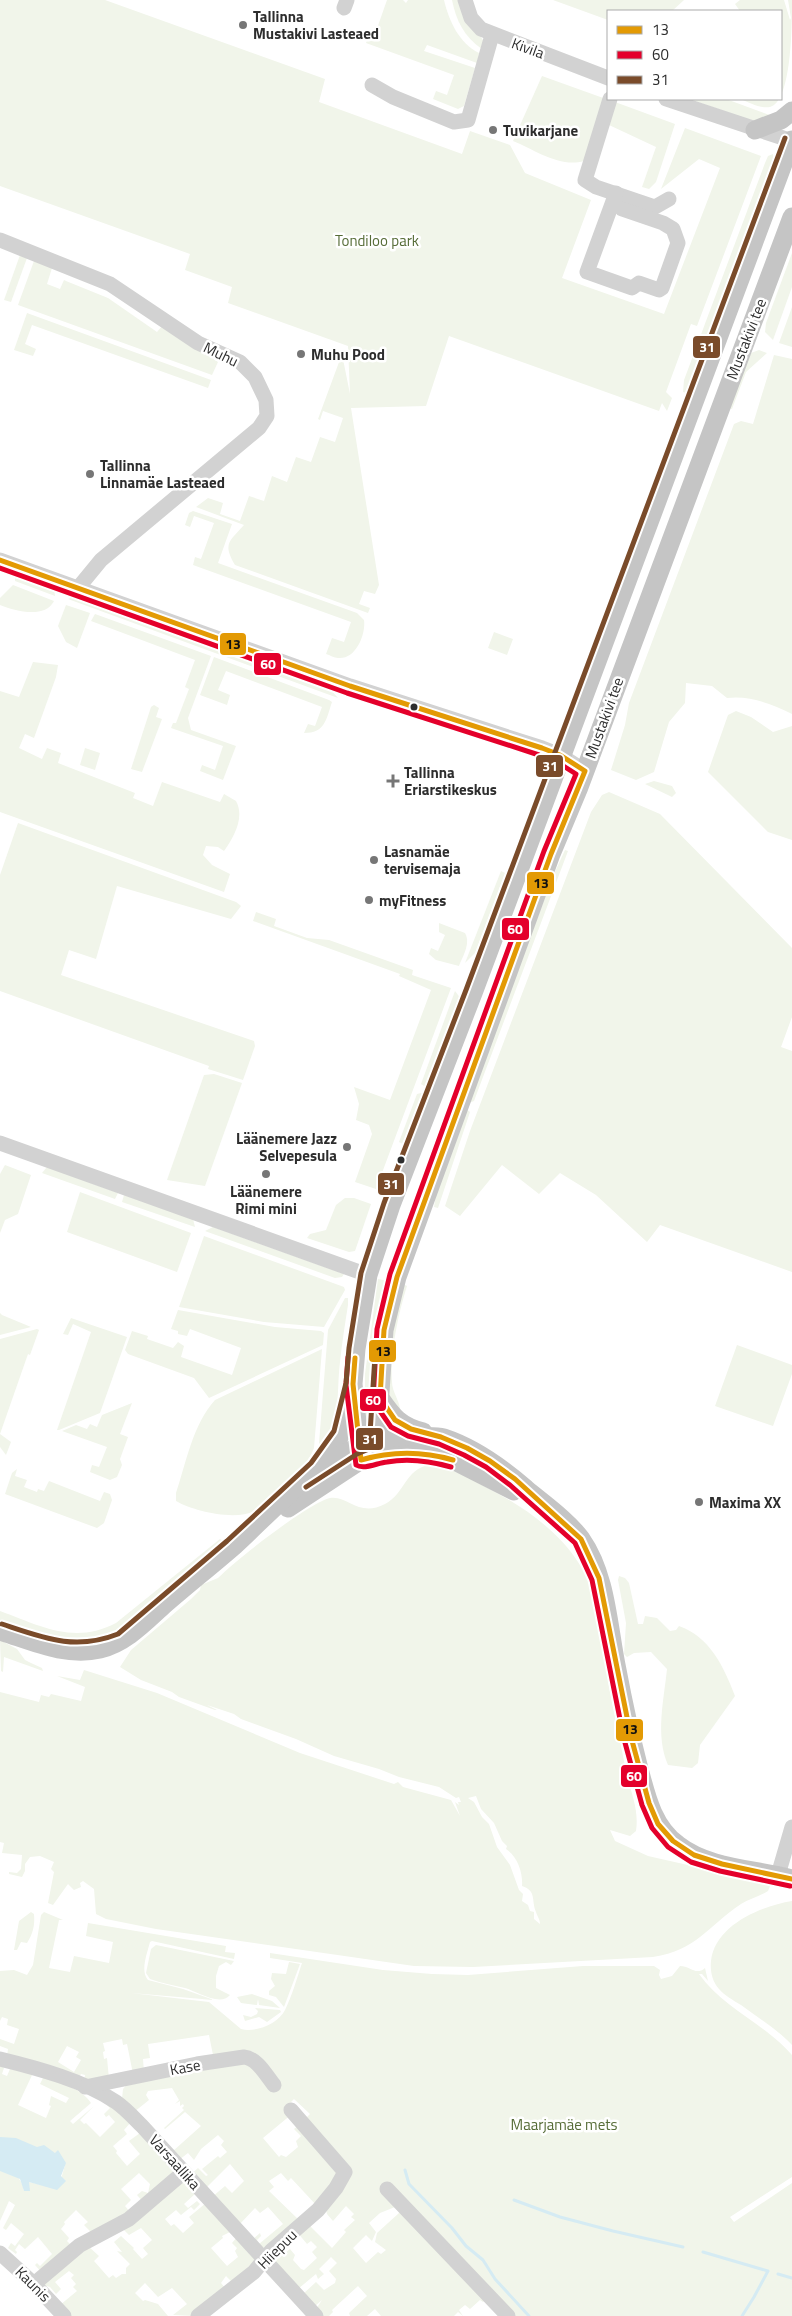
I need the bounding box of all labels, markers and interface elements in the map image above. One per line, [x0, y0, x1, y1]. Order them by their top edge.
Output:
place label: Tallinna Mustakivi Lasteaed [253, 5, 379, 45]
legend [607, 10, 782, 100]
text: 13 [652, 18, 669, 41]
marker: Tallinna Mustakivi Lasteaed [237, 19, 249, 31]
street label: Kivila [508, 31, 548, 65]
text: 60 [652, 43, 669, 66]
text: 31 [652, 68, 669, 91]
place label: Tuvikarjane [503, 119, 579, 142]
marker: Tuvikarjane [487, 124, 499, 136]
park label: Tondiloo park [335, 229, 419, 252]
street label: Mustakivi tee [720, 295, 772, 383]
line badge: 31 [692, 335, 721, 359]
street label: Muhu [200, 336, 242, 372]
text: 31 [699, 336, 715, 357]
place label: Muhu Pood [311, 343, 385, 366]
marker: Muhu Pood [295, 348, 307, 360]
place label: Tallinna Linnamäe Lasteaed [100, 454, 225, 494]
marker: Tallinna Linnamäe Lasteaed [84, 468, 96, 480]
line badge: 13 [219, 632, 247, 656]
text: 13 [225, 633, 241, 654]
line badge: 60 [253, 652, 282, 676]
text: 60 [260, 653, 276, 674]
street label: Mustakivi tee [579, 674, 629, 762]
unlabelled marker [409, 702, 419, 712]
line badge: 31 [535, 754, 564, 778]
text: 31 [542, 755, 558, 776]
place label: Tallinna Eriarstikeskus [404, 761, 497, 801]
marker: Tallinna Eriarstikeskus [386, 774, 400, 788]
place label: Lasnamäe tervisemaja [384, 840, 461, 880]
marker: Lasnamäe tervisemaja [368, 854, 380, 866]
line badge: 13 [526, 871, 555, 895]
text: 13 [533, 872, 549, 893]
place label: myFitness [379, 889, 446, 912]
marker: myFitness [363, 894, 375, 906]
line badge: 60 [501, 917, 530, 941]
text: 60 [507, 918, 523, 939]
place label: Läänemere Jazz Selvepesula [236, 1127, 337, 1167]
marker: Läänemere Jazz Selvepesula [341, 1141, 353, 1153]
unlabelled marker [396, 1155, 406, 1165]
marker: Läänemere Rimi mini [260, 1168, 272, 1180]
line badge: 31 [377, 1172, 405, 1196]
text: 31 [383, 1173, 399, 1194]
place label: Läänemere Rimi mini [230, 1180, 302, 1220]
line badge: 13 [368, 1339, 397, 1363]
text: 13 [375, 1340, 391, 1361]
line badge: 60 [359, 1388, 387, 1412]
text: 60 [365, 1389, 381, 1410]
line badge: 31 [355, 1427, 384, 1451]
text: 31 [362, 1428, 378, 1449]
place label: Maxima XX [709, 1491, 782, 1514]
marker: Maxima XX [693, 1496, 705, 1508]
line badge: 13 [615, 1718, 644, 1742]
text: 13 [622, 1718, 638, 1739]
line badge: 60 [620, 1764, 648, 1788]
text: 60 [626, 1765, 642, 1786]
street label: Kase [168, 2053, 202, 2081]
park label: Maarjamäe mets [511, 2113, 617, 2136]
street label: Varsaallika [144, 2129, 207, 2195]
street label: Hiiepuu [252, 2224, 302, 2274]
street label: Kaunis [10, 2261, 56, 2307]

